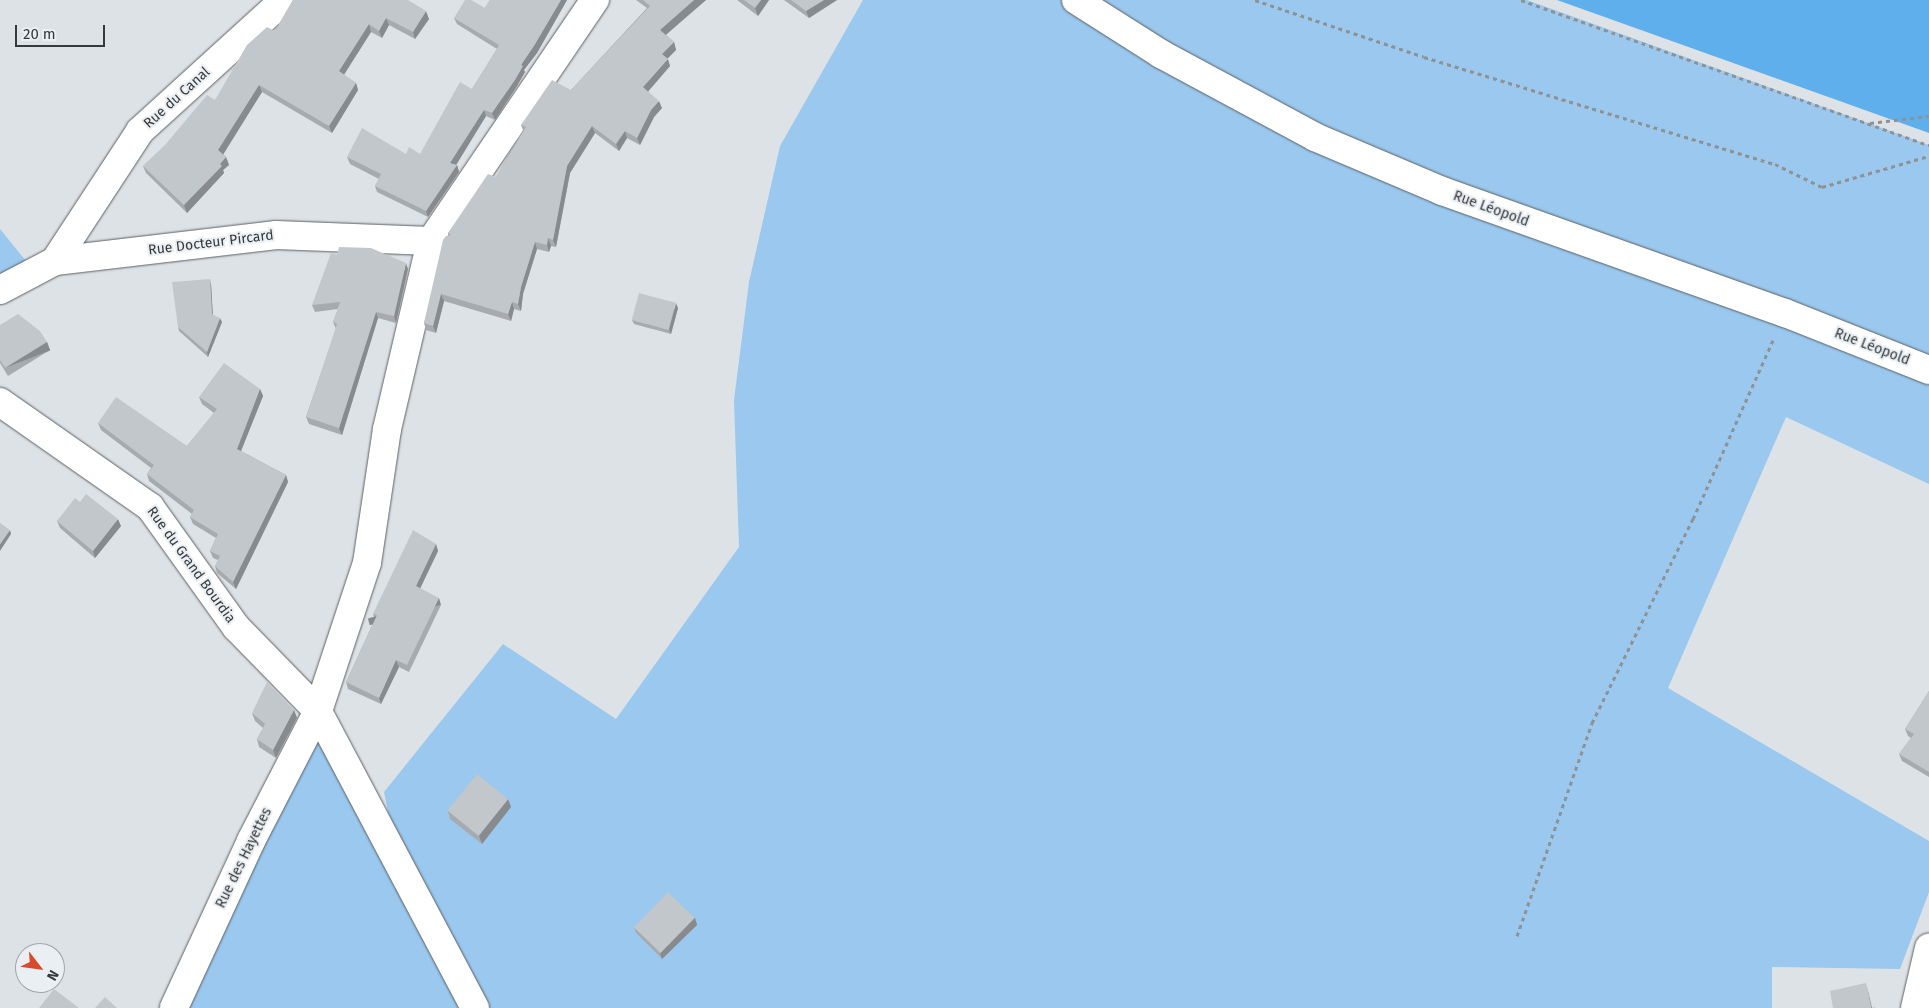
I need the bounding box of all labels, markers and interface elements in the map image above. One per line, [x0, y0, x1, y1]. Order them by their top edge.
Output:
scale bar [18, 15, 108, 47]
text: 20 m [23, 25, 56, 43]
street label: Rue du Canal [140, 64, 214, 132]
street label: Rue Léopold [1451, 188, 1531, 230]
street label: Rue Docteur Pircard [147, 227, 275, 259]
street label: Rue Léopold [1832, 325, 1912, 369]
street label: Rue du Grand Bourdia [143, 504, 239, 626]
street label: Rue des Hayettes [212, 805, 276, 911]
north arrow [15, 943, 65, 993]
text: N [43, 967, 62, 984]

